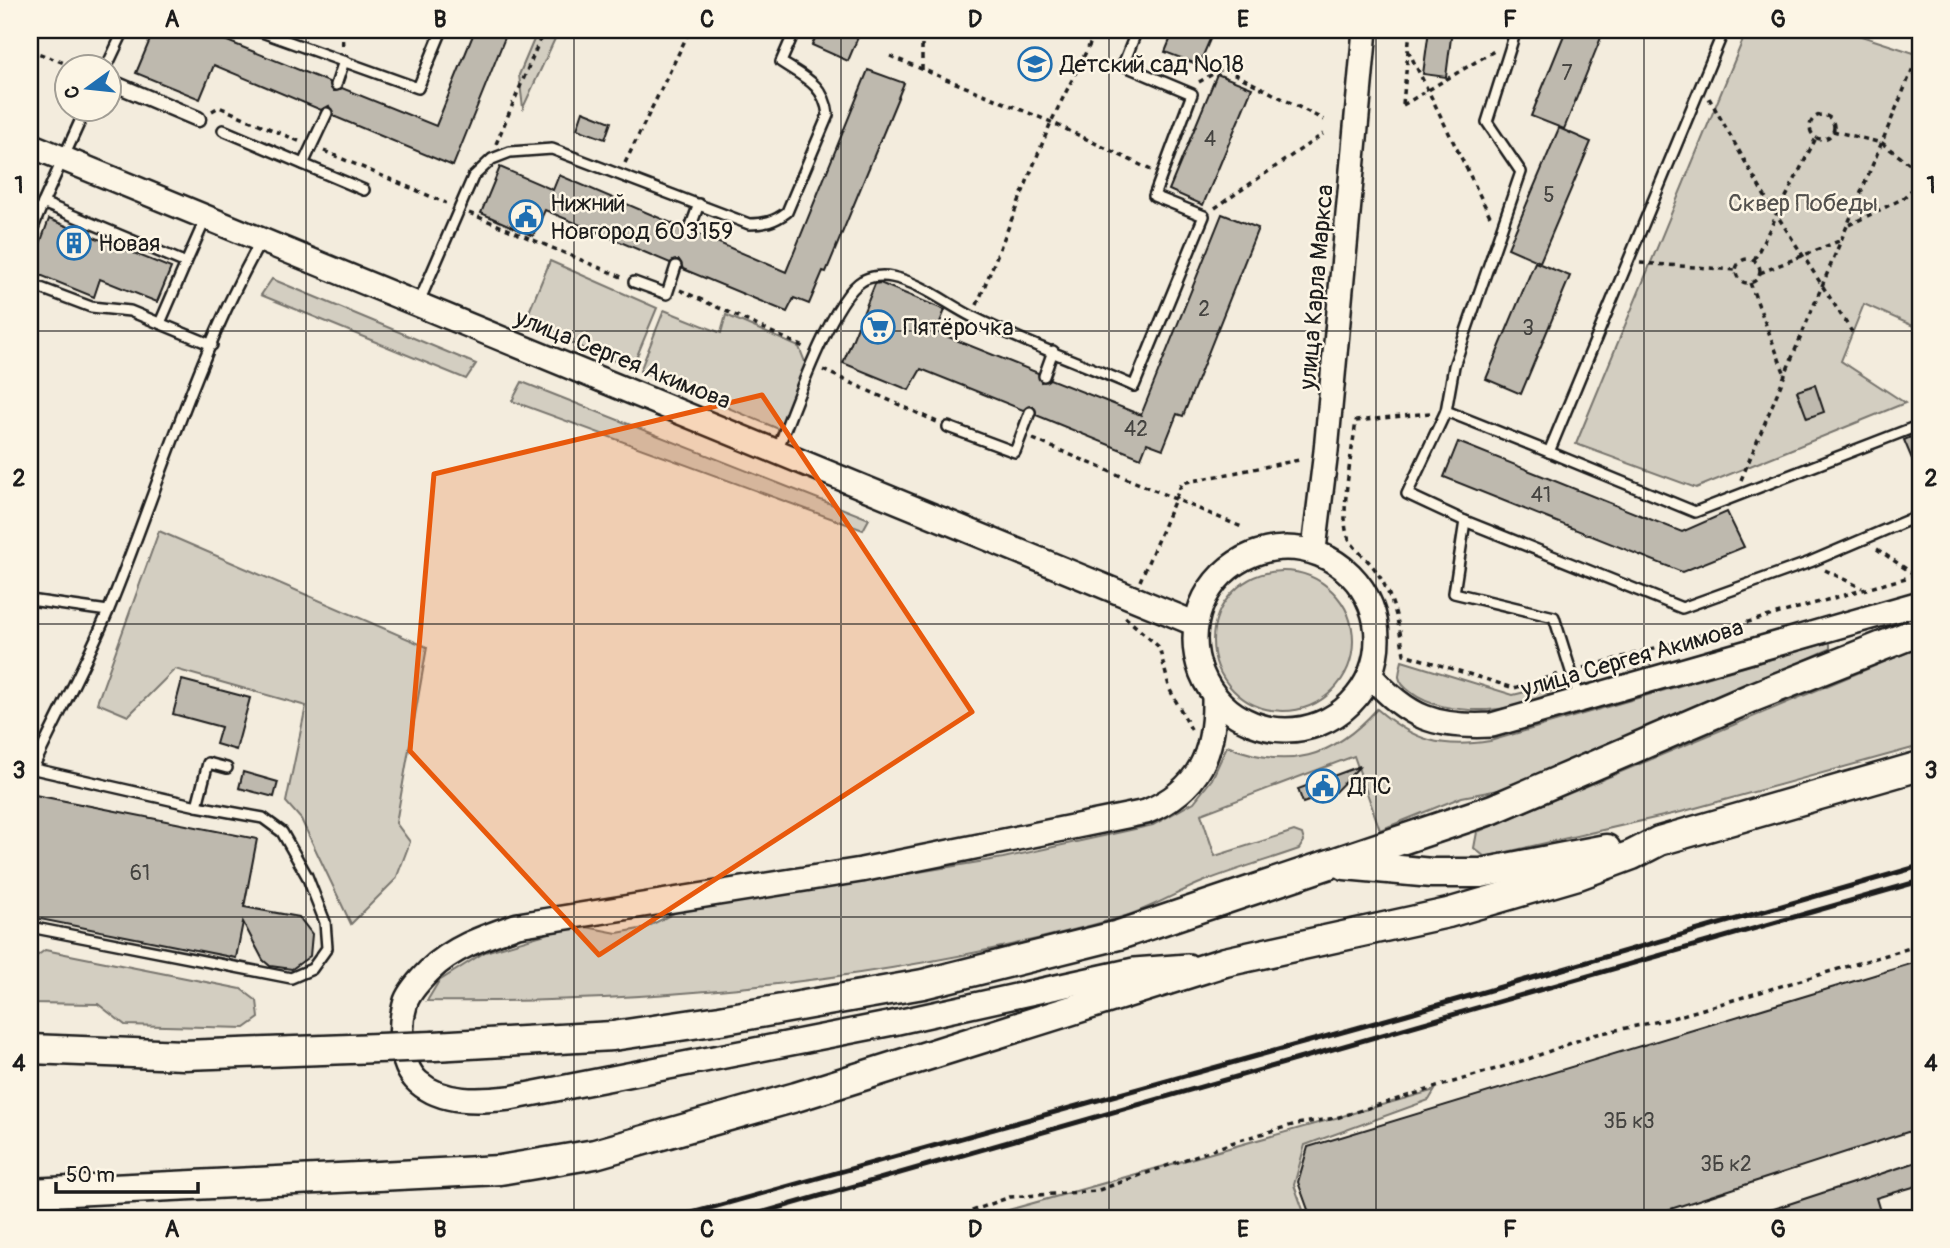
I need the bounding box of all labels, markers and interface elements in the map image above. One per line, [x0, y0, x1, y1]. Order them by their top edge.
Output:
text: A [165, 5, 180, 34]
text: B [433, 5, 447, 34]
text: C [700, 5, 714, 34]
text: D [968, 5, 982, 34]
text: E [1237, 5, 1249, 34]
text: F [1503, 5, 1517, 34]
text: G [1770, 5, 1786, 34]
school or university icon: Детский сад №18 [1016, 45, 1054, 83]
place label: Детский сад №18 [1059, 50, 1244, 79]
north arrow [52, 52, 122, 122]
house number: 7 [1561, 60, 1573, 87]
text: С [59, 83, 86, 101]
house number: 4 [1204, 126, 1216, 153]
text: 1 [15, 171, 24, 200]
text: 1 [1927, 171, 1936, 200]
house number: 5 [1543, 182, 1555, 209]
street label: улица Карла Маркса [1293, 183, 1340, 392]
place label: Нижний Новгород 603159 [550, 189, 733, 246]
park label: Сквер Победы [1728, 189, 1878, 218]
public building icon: Нижний Новгород 603159 [507, 198, 545, 236]
building icon: Новая [55, 224, 93, 262]
place label: Новая [98, 229, 160, 258]
house number: 2 [1198, 296, 1210, 323]
street label: улица Сергея Акимова [510, 303, 735, 416]
supermarket icon: Пятёрочка [859, 308, 897, 346]
place label: Пятёрочка [903, 313, 1014, 342]
house number: 3 [1522, 315, 1534, 342]
house number: 42 [1124, 416, 1148, 443]
text: 2 [13, 464, 26, 493]
text: 2 [1925, 464, 1938, 493]
house number: 41 [1531, 482, 1551, 509]
street label: улица Сергея Акимова [1517, 613, 1747, 704]
text: 3 [13, 756, 25, 785]
text: 3 [1925, 756, 1937, 785]
public building icon: ДПС [1304, 767, 1342, 805]
place label: ДПС [1347, 772, 1392, 801]
house number: 61 [130, 860, 150, 887]
text: 4 [12, 1049, 26, 1078]
text: 4 [1924, 1049, 1938, 1078]
house number: 3Б к3 [1603, 1108, 1655, 1135]
scale bar [56, 1150, 198, 1194]
house number: 3Б к2 [1700, 1151, 1752, 1178]
text: 50 m [66, 1162, 115, 1189]
text: A [165, 1215, 180, 1244]
text: B [433, 1215, 447, 1244]
text: C [700, 1215, 714, 1244]
text: D [968, 1215, 982, 1244]
text: E [1237, 1215, 1249, 1244]
text: F [1503, 1215, 1517, 1244]
text: G [1770, 1215, 1786, 1244]

